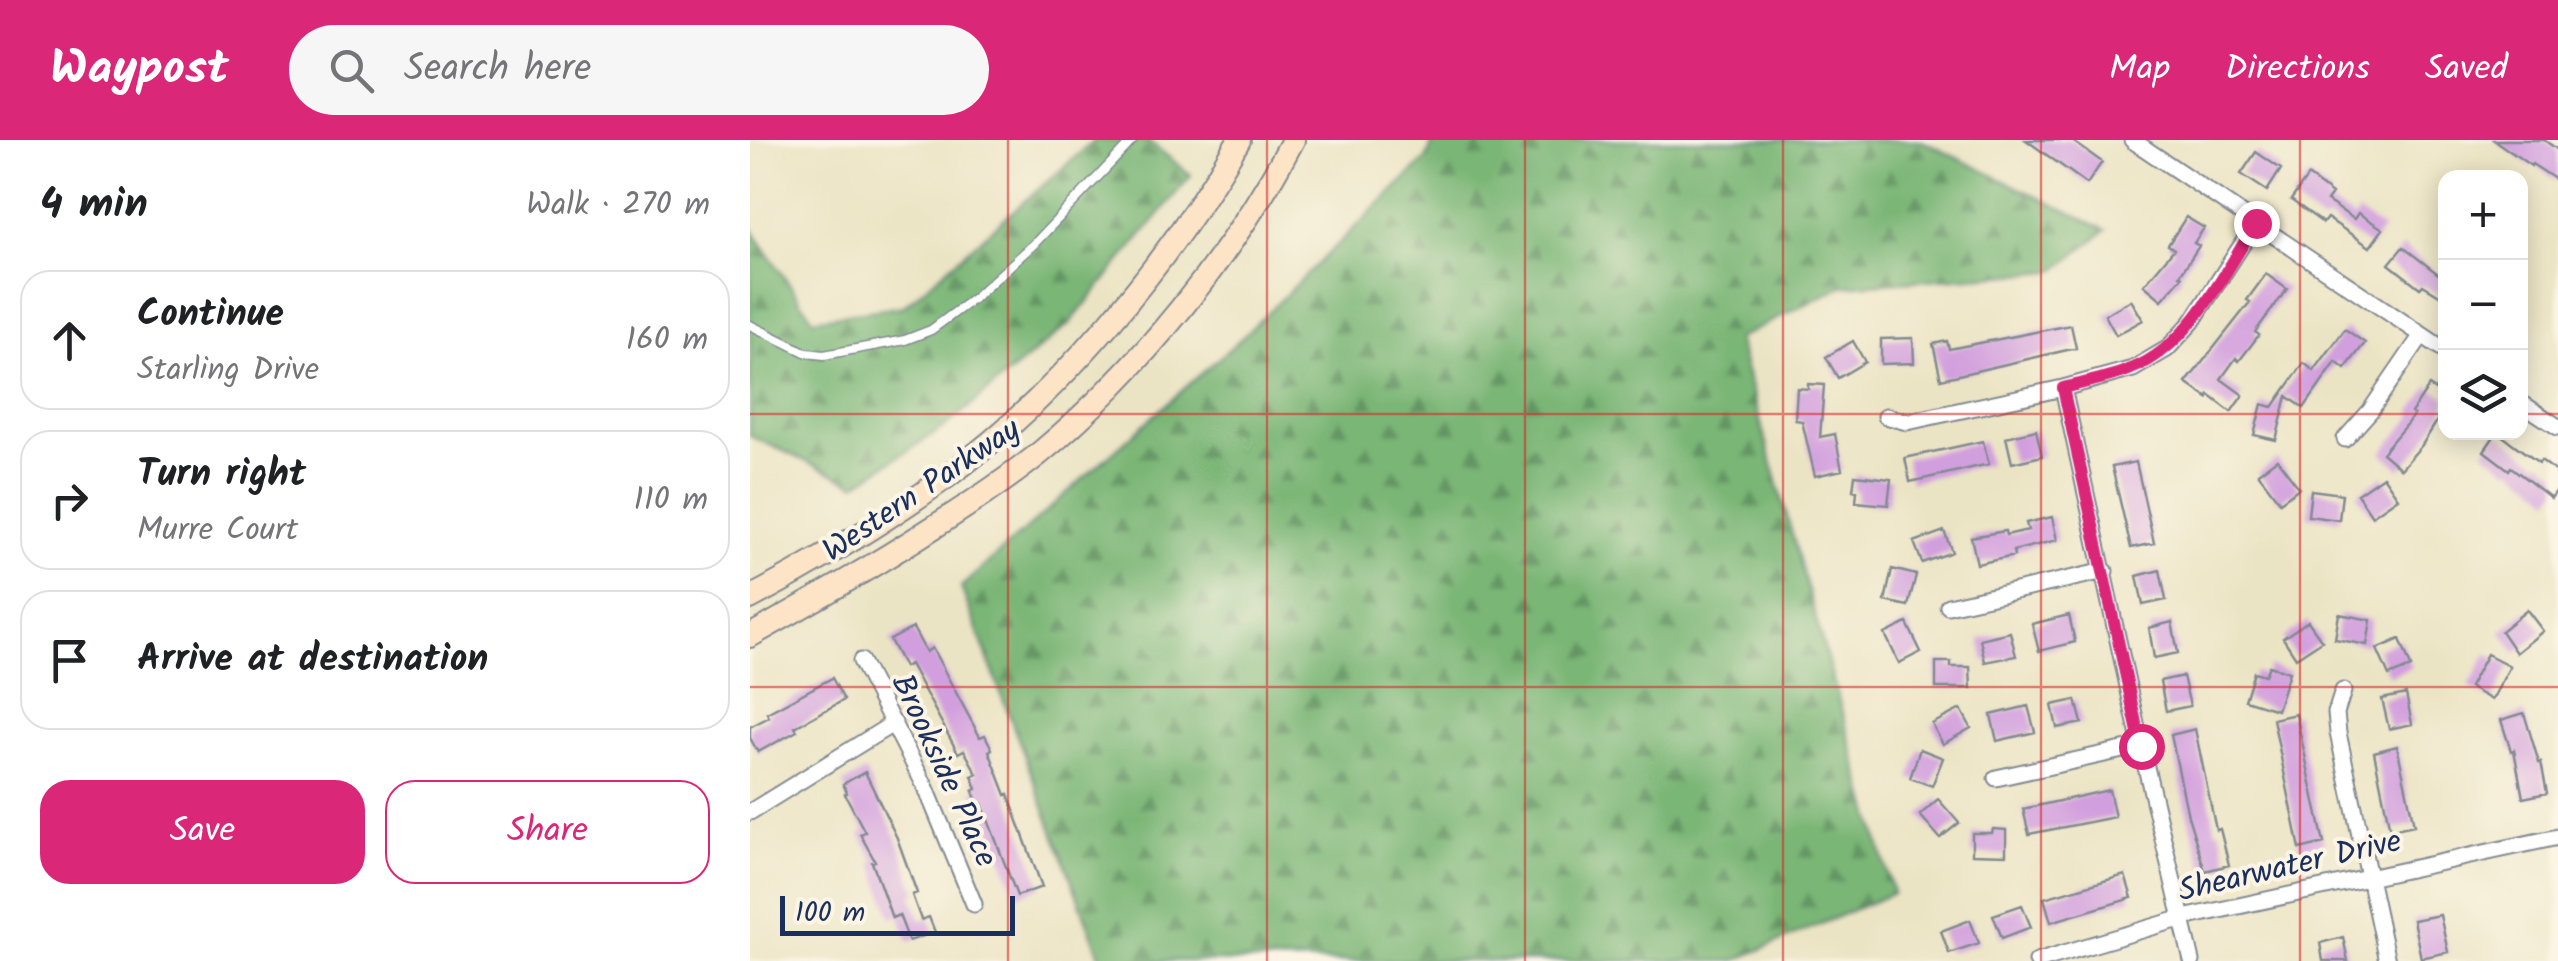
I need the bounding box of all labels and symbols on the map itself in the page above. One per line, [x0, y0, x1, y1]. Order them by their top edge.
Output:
route end [2234, 201, 2280, 247]
street label: Western Parkway [812, 405, 1032, 576]
street label: Brookside Place [876, 666, 1010, 876]
route start [2119, 724, 2165, 770]
street label: Shearwater Drive [2173, 817, 2407, 917]
scale bar [780, 891, 1015, 936]

